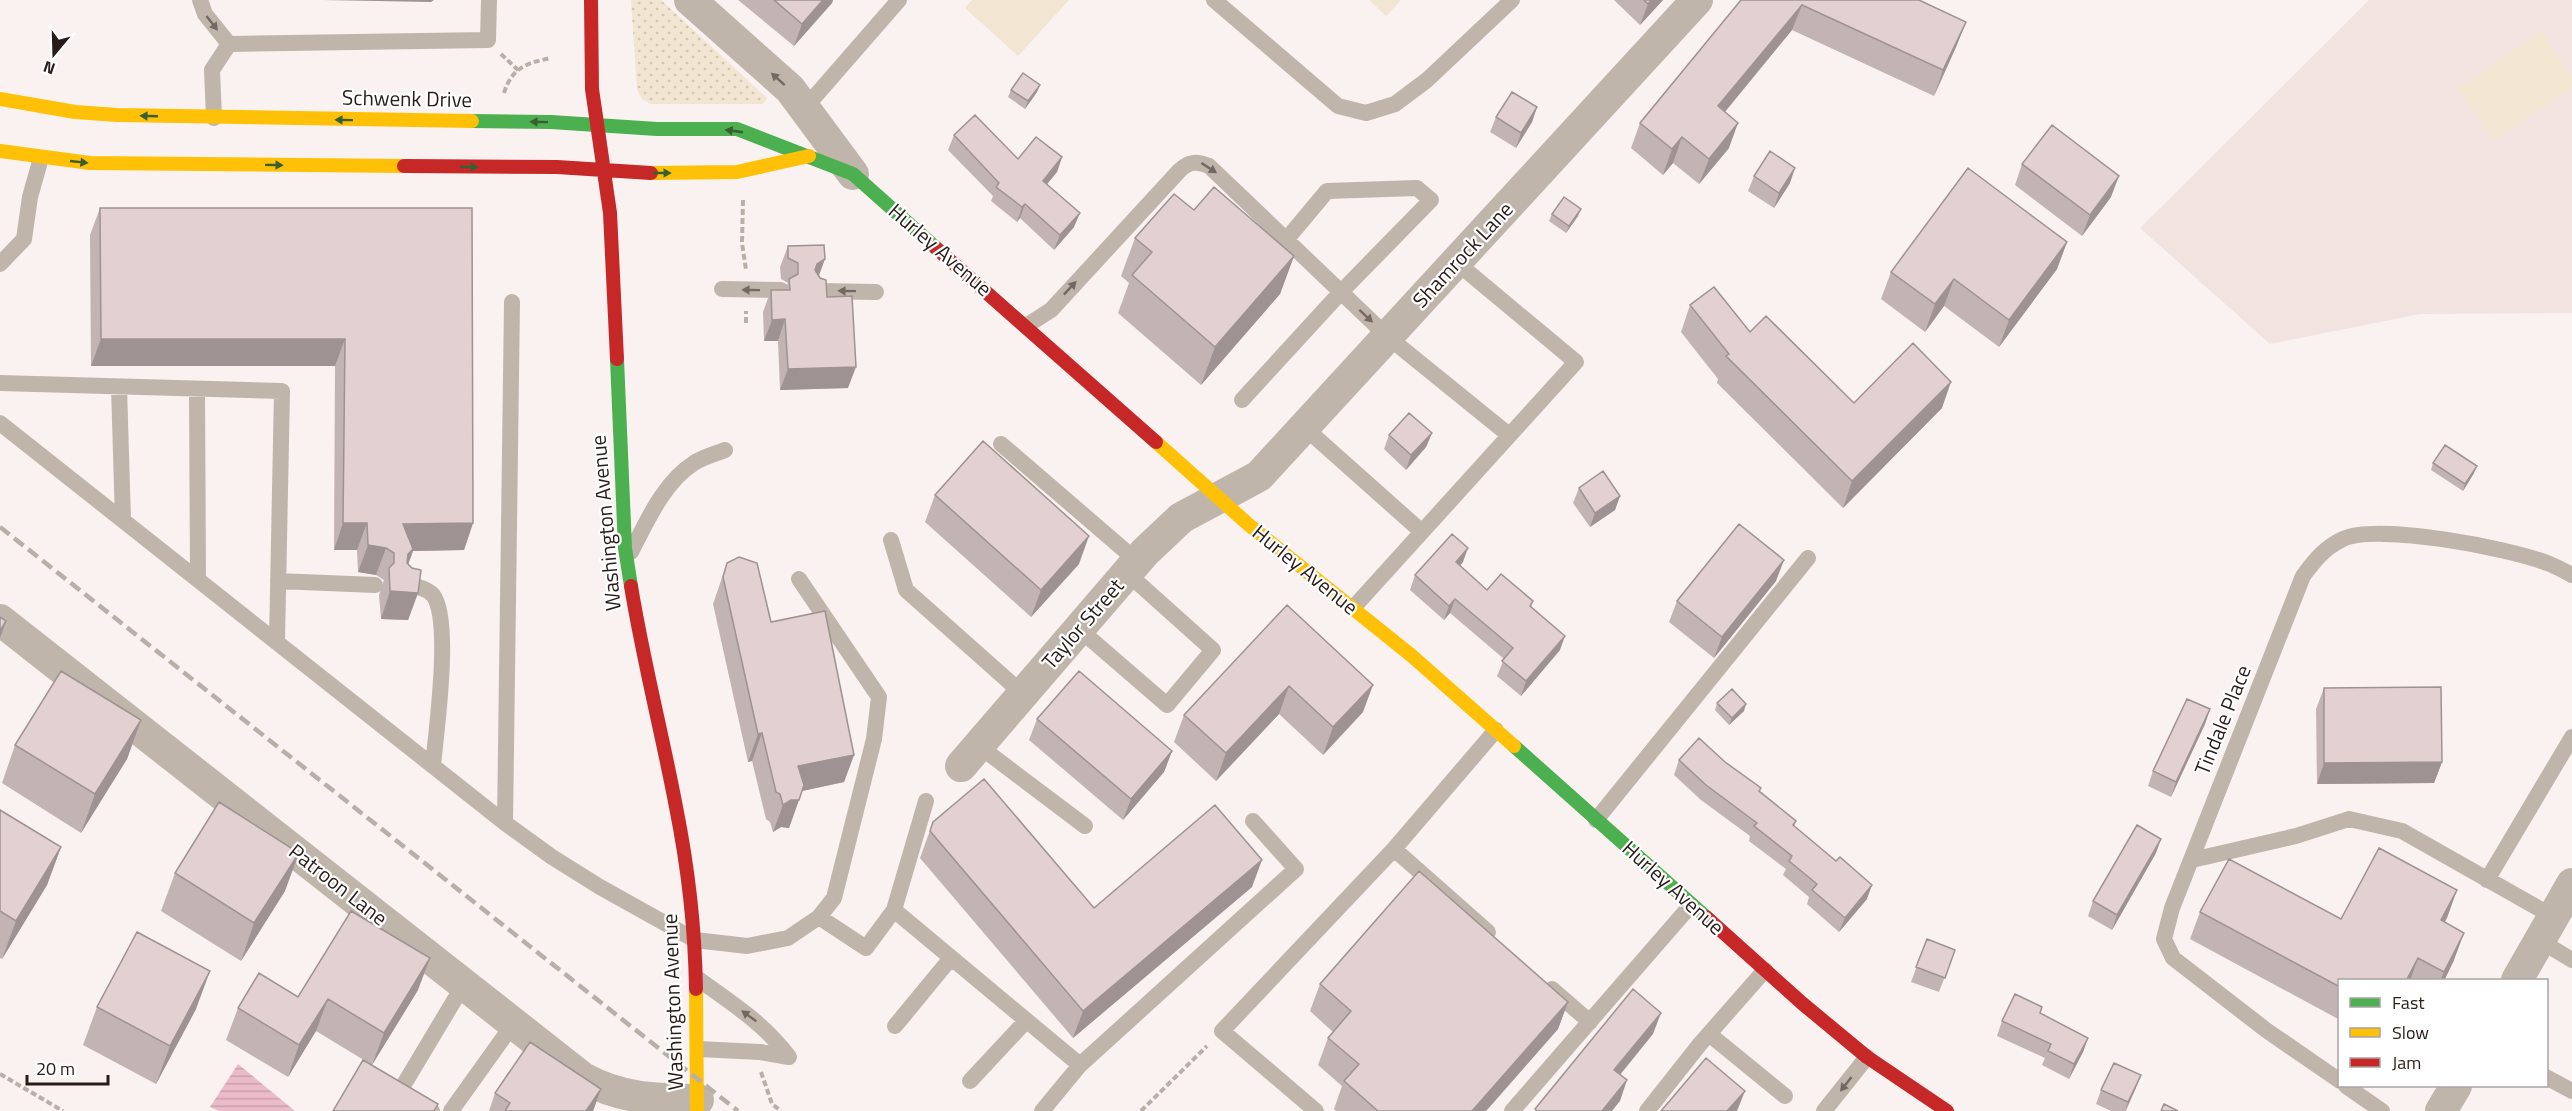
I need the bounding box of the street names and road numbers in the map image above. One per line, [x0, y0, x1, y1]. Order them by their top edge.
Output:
street label: Schwenk Drive [342, 81, 472, 115]
street label: Shamrock Lane [1404, 194, 1520, 315]
street label: Hurley Avenue [882, 195, 1000, 303]
street label: Washington Avenue [581, 434, 629, 612]
street label: Hurley Avenue [1246, 516, 1366, 622]
street label: Taylor Street [1034, 570, 1131, 676]
street label: Tindale Place [2185, 660, 2259, 779]
street label: Hurley Avenue [1615, 832, 1732, 942]
street label: Patroon Lane [282, 835, 395, 933]
street label: Washington Avenue [653, 913, 691, 1091]

